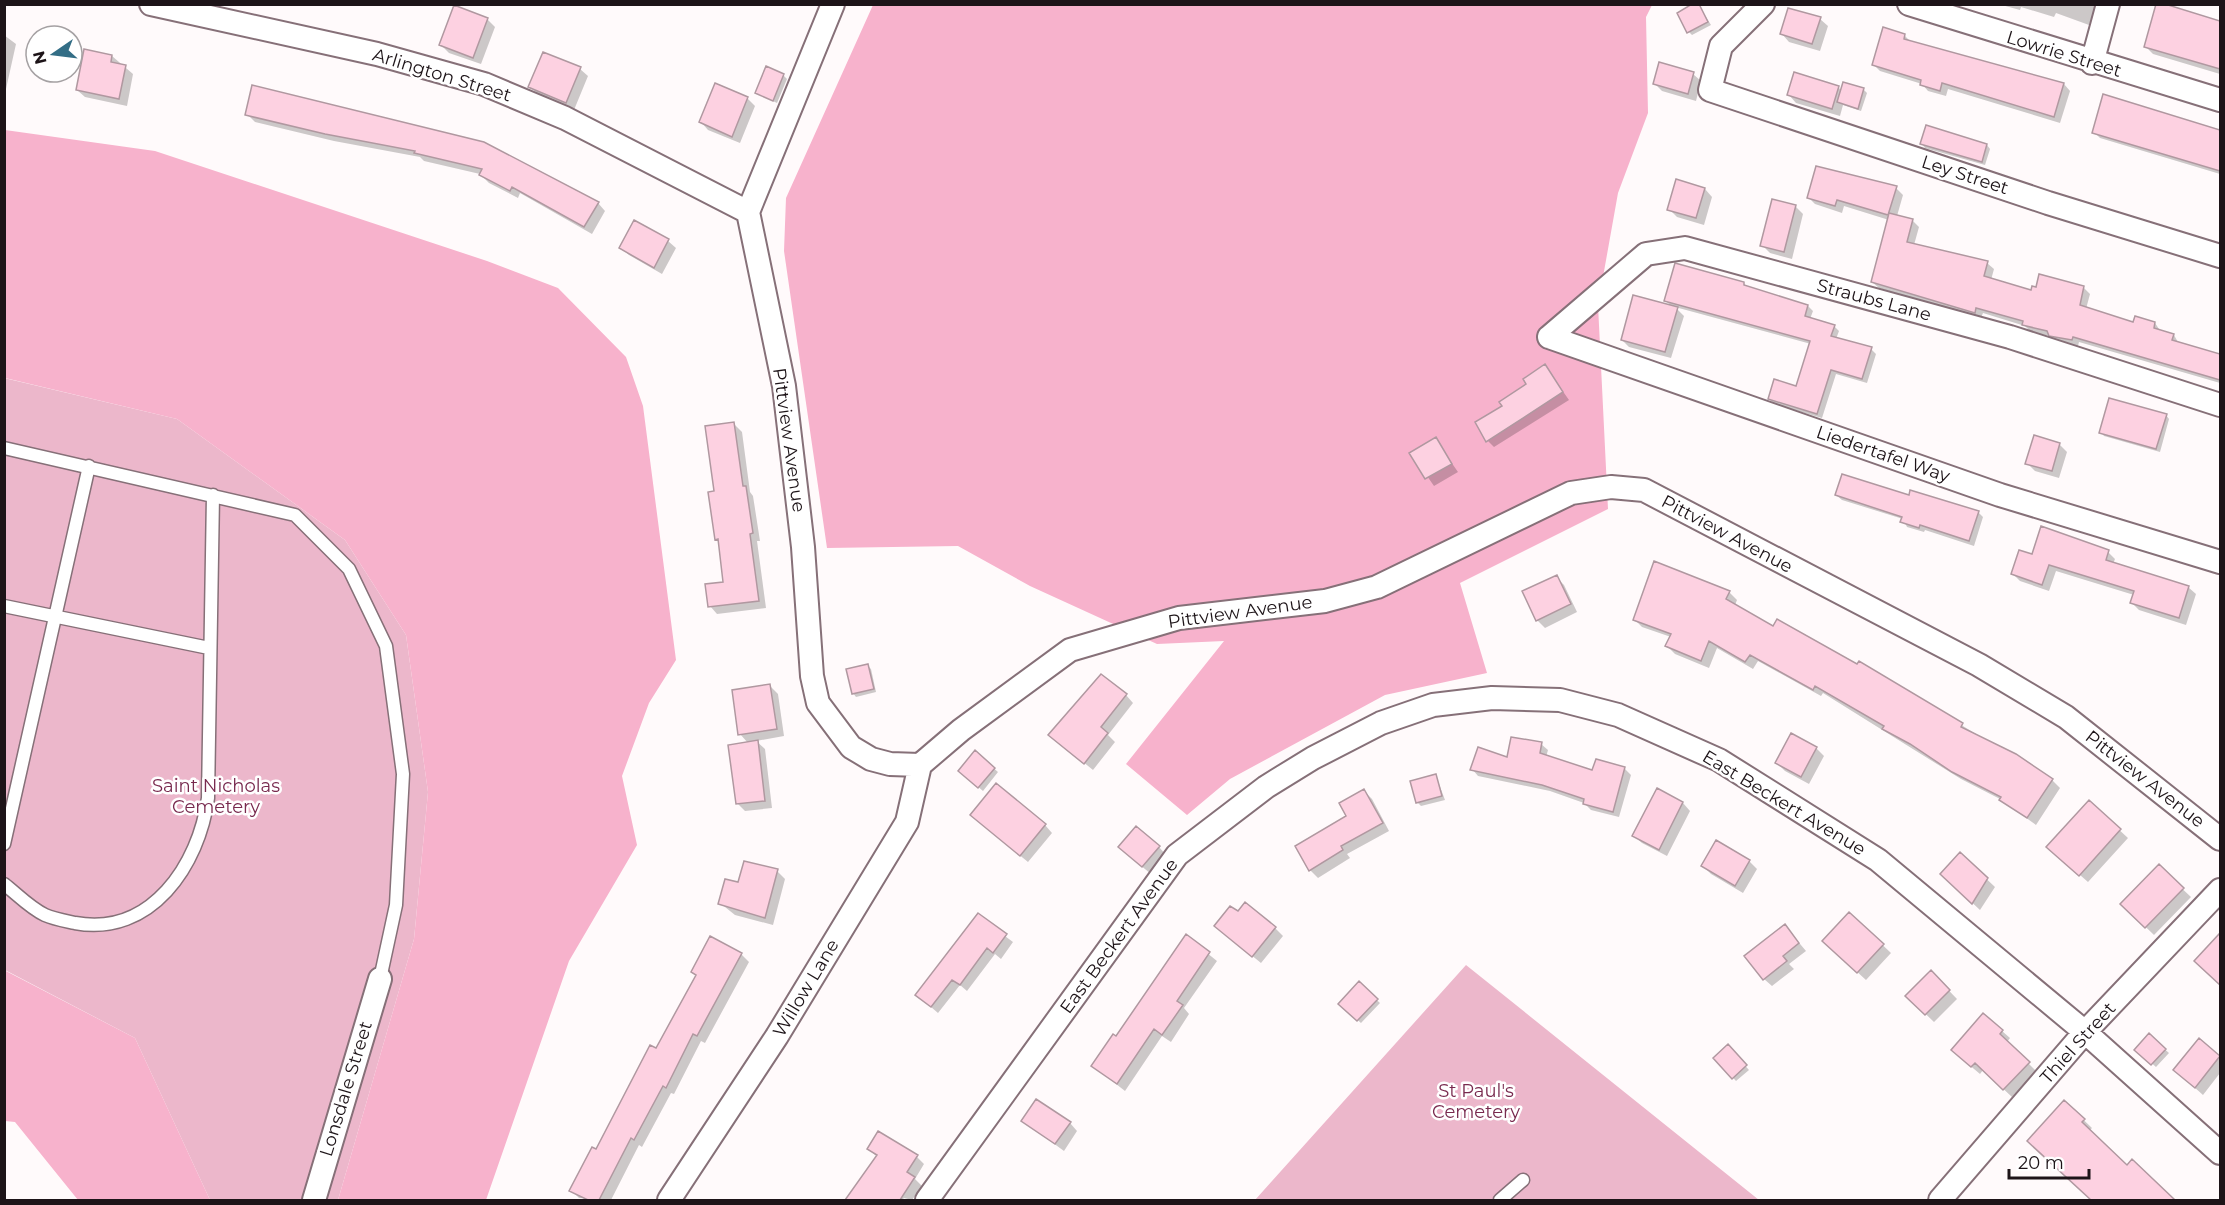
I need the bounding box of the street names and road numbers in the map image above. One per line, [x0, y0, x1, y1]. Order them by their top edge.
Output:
street label: Lowrie Street [2004, 26, 2124, 82]
street label: Arlington Street [370, 43, 514, 107]
street label: Ley Street [1919, 151, 2011, 199]
street label: Straubs Lane [1814, 274, 1934, 326]
street label: Pittview Avenue [768, 366, 810, 514]
street label: Liedertafel Way [1813, 421, 1953, 487]
street label: Pittview Avenue [1658, 490, 1797, 578]
street label: Pittview Avenue [1166, 591, 1314, 633]
street label: Pittview Avenue [2081, 726, 2209, 833]
street label: East Beckert Avenue [1698, 746, 1870, 861]
street label: East Beckert Avenue [1055, 854, 1183, 1018]
street label: Willow Lane [768, 935, 844, 1041]
street label: Thiel Street [2036, 998, 2120, 1088]
street label: Lonsdale Street [315, 1019, 377, 1159]

